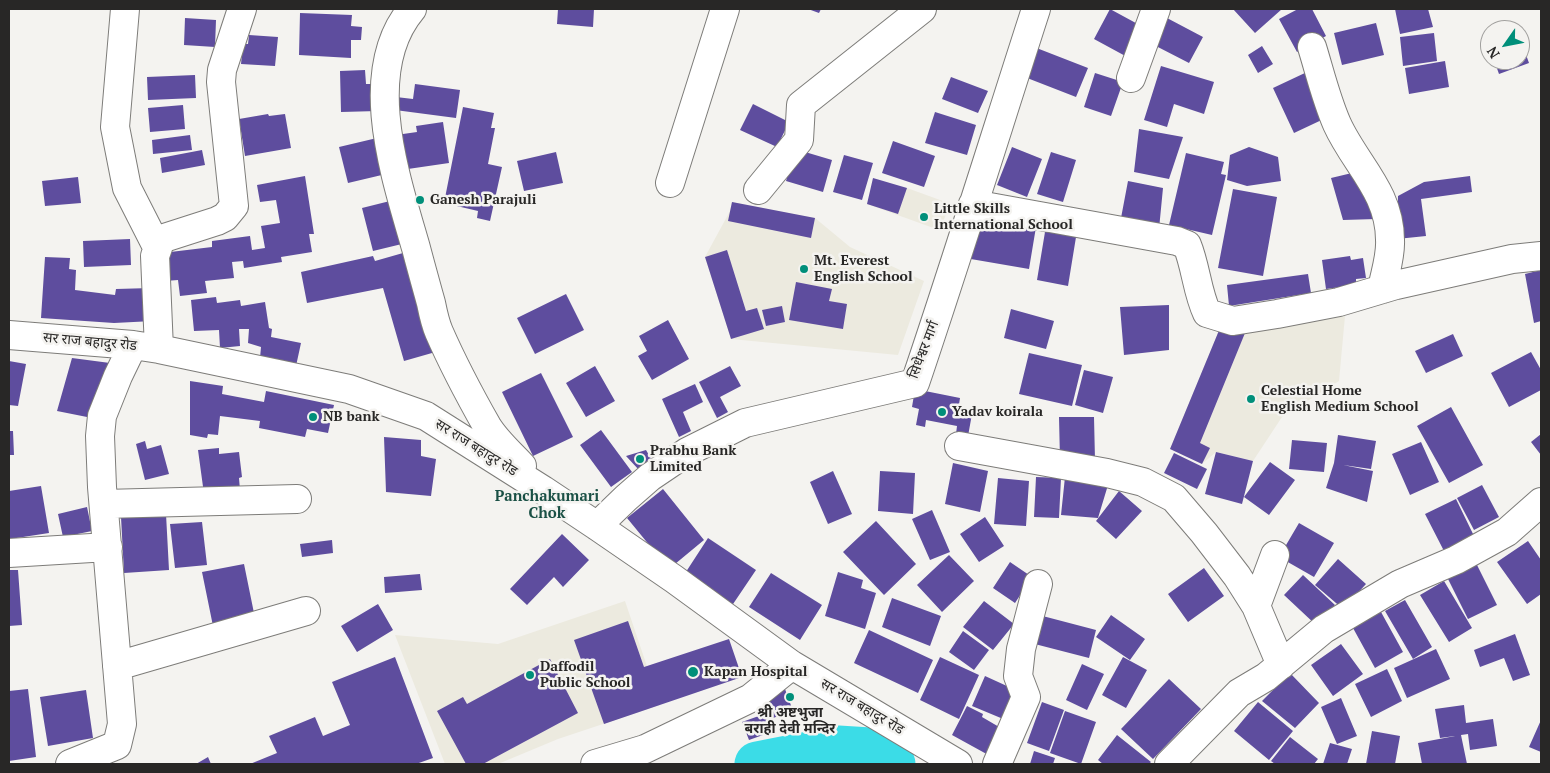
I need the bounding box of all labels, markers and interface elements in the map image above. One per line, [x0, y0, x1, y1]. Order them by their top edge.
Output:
north arrow [1480, 20, 1530, 70]
text: N [1482, 43, 1504, 63]
place label: Ganesh Parajuli [430, 192, 536, 208]
marker: Ganesh Parajuli [414, 194, 426, 206]
place label: Little Skills International School [934, 201, 1073, 233]
marker: Little Skills International School [918, 211, 930, 223]
place label: Mt. Everest English School [814, 253, 913, 286]
marker: Mt. Everest English School [798, 263, 810, 275]
street label: सिधेश्वर मार्ग [905, 319, 943, 381]
street label: सर राज बहादुर रोड [42, 330, 138, 354]
place label: Celestial Home English Medium School [1261, 383, 1419, 416]
marker: Celestial Home English Medium School [1245, 393, 1257, 405]
place label: Yadav koirala [952, 404, 1043, 420]
marker: Yadav koirala [936, 406, 948, 418]
place label: NB bank [323, 409, 380, 425]
marker: NB bank [307, 411, 319, 423]
street label: सर राज बहादुर रोड [432, 416, 520, 480]
place label: Prabhu Bank Limited [650, 443, 736, 476]
marker: Prabhu Bank Limited [634, 453, 646, 465]
district label: Panchakumari Chok [495, 488, 599, 523]
place label: Daffodil Public School [540, 659, 630, 692]
place label: Kapan Hospital [704, 664, 807, 680]
marker: Kapan Hospital [686, 665, 700, 679]
marker: Daffodil Public School [524, 669, 536, 681]
street label: सर राज बहादुर रोड [817, 676, 907, 738]
marker: श्री अष्टभुजा बराही देवी मन्दिर [784, 691, 796, 703]
place label: श्री अष्टभुजा बराही देवी मन्दिर [745, 705, 835, 738]

